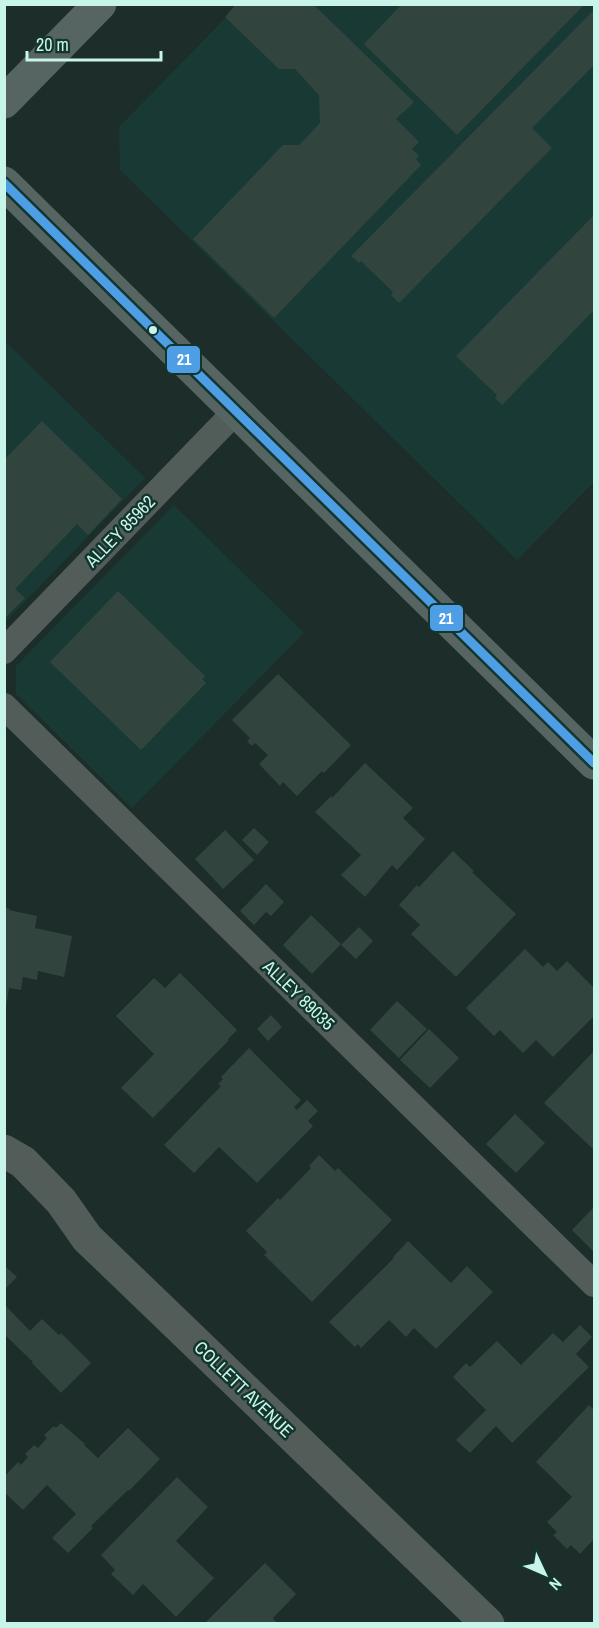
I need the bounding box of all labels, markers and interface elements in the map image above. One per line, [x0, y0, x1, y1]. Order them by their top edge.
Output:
scale bar [27, 24, 160, 62]
text: 20 m [36, 32, 69, 57]
unlabelled marker [147, 324, 159, 336]
line badge: 21 [166, 345, 201, 374]
text: 21 [177, 348, 192, 370]
street label: ALLEY 85962 [79, 490, 161, 573]
line badge: 21 [429, 604, 464, 632]
text: 21 [439, 607, 454, 629]
street label: ALLEY 89035 [257, 954, 340, 1036]
street label: COLLETT AVENUE [189, 1335, 299, 1443]
north arrow [515, 1544, 575, 1604]
text: N [545, 1573, 567, 1595]

